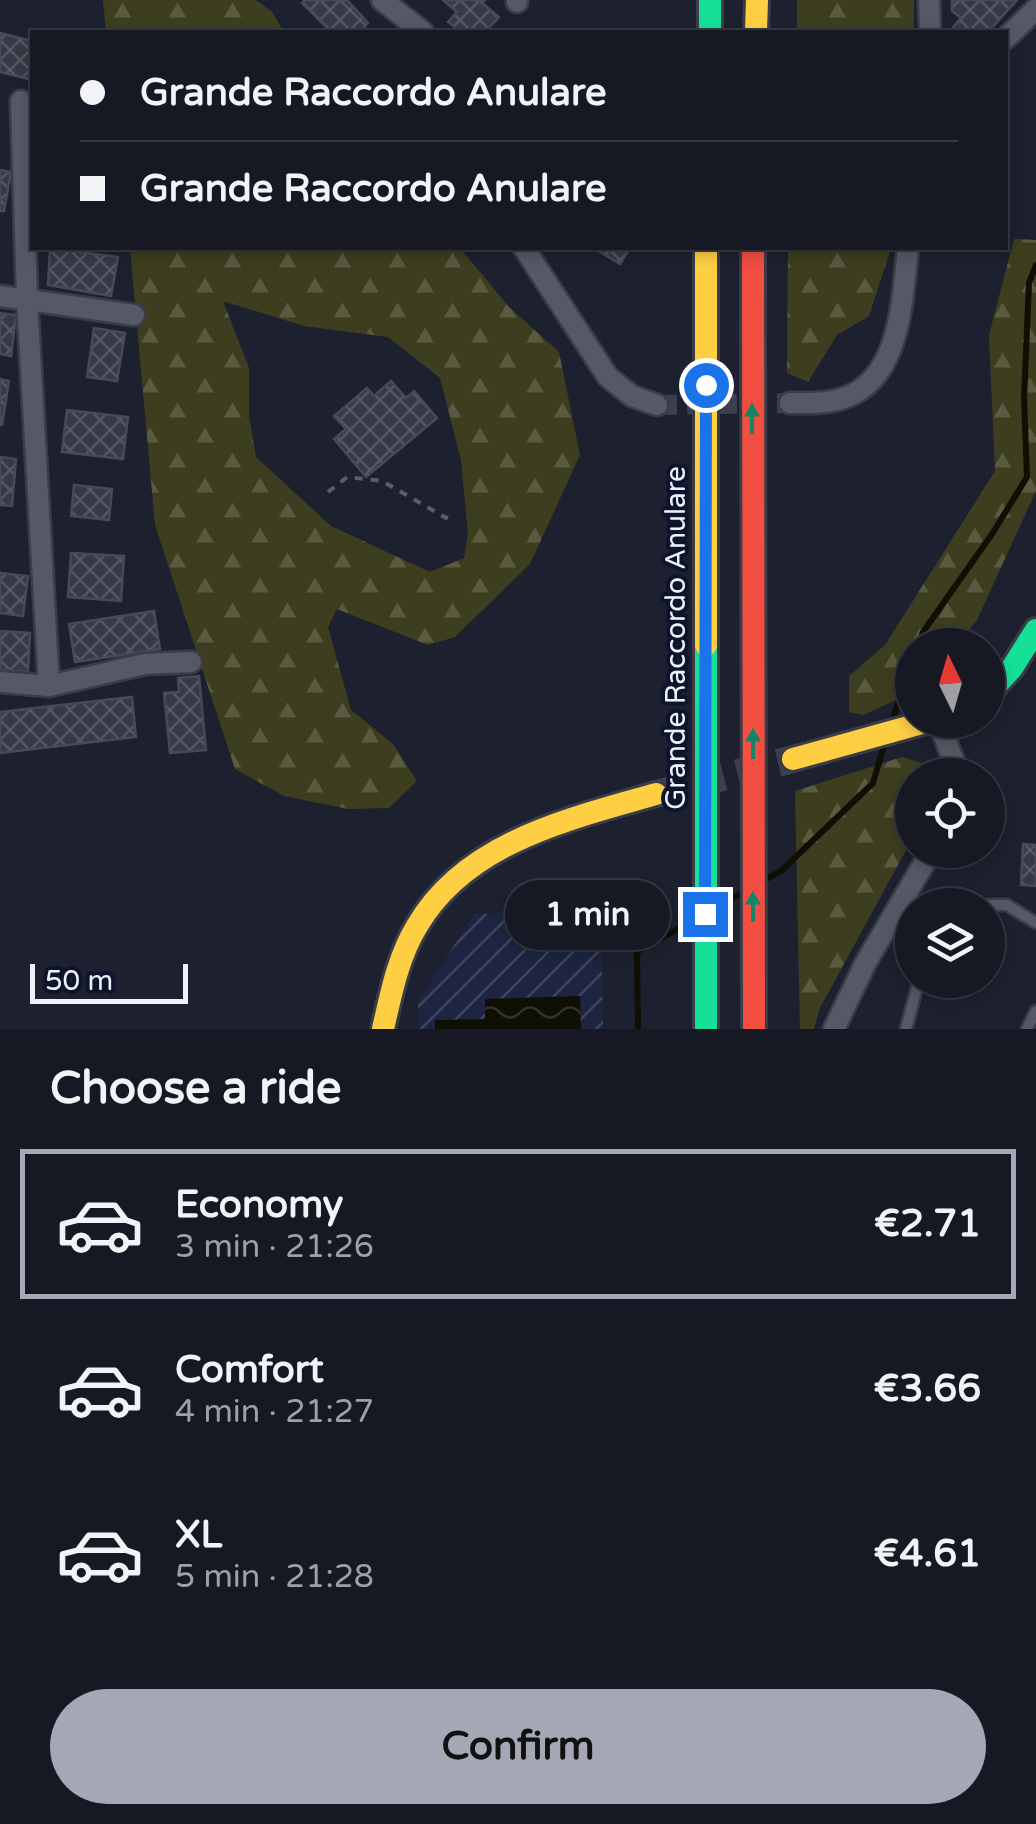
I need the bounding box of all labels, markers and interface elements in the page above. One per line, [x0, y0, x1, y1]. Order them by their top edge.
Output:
text: Grande Raccordo Anulare [140, 70, 606, 116]
text: Grande Raccordo Anulare [140, 166, 606, 212]
route start [684, 363, 729, 408]
one-way arrow [744, 403, 760, 435]
street label: Grande Raccordo Anulare [659, 466, 693, 810]
north arrow [895, 628, 1005, 738]
map controls [895, 628, 1005, 998]
one-way arrow [745, 728, 761, 760]
button: locate [895, 758, 1005, 868]
callout: 1 min [505, 879, 670, 949]
button: layers [895, 888, 1005, 998]
one-way arrow [745, 890, 761, 922]
route end [683, 892, 728, 937]
text: 1 min [545, 896, 630, 934]
scale bar [30, 959, 188, 1004]
text: 50 m [45, 964, 113, 998]
text: Choose a ride [50, 1062, 341, 1116]
icon: car [55, 1179, 145, 1269]
text: Economy [175, 1182, 343, 1228]
text: €2.71 [874, 1201, 981, 1247]
text: 3 min · 21:26 [175, 1228, 374, 1266]
icon: car [55, 1344, 145, 1434]
text: Comfort [175, 1347, 324, 1393]
text: €3.66 [874, 1366, 981, 1412]
text: 4 min · 21:27 [175, 1393, 374, 1431]
icon: car [55, 1509, 145, 1599]
text: XL [175, 1512, 222, 1558]
text: €4.61 [874, 1531, 981, 1577]
text: 5 min · 21:28 [175, 1558, 374, 1596]
button: Confirm [50, 1689, 986, 1804]

